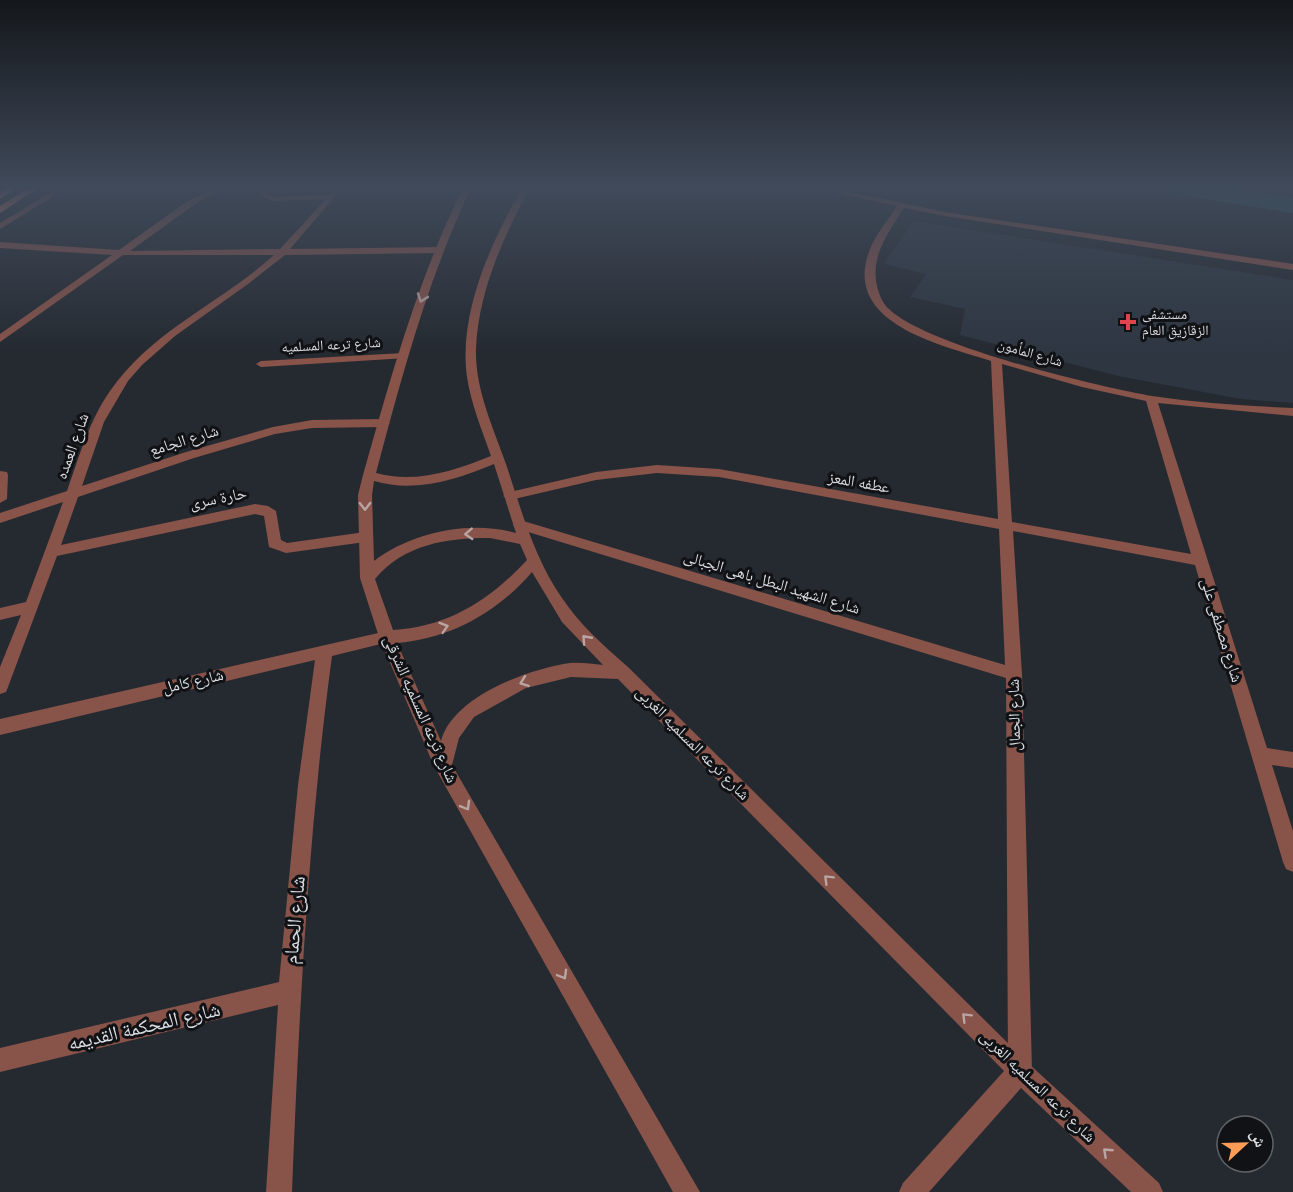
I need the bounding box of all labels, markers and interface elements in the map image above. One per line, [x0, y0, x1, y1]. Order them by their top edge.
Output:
one-way arrow [416, 292, 429, 303]
place label: مستشفى الزقازيق العام [1142, 306, 1209, 340]
marker: مستشفى الزقازيق العام [1119, 313, 1137, 331]
street label: شارع ترعه المسلميه [281, 334, 381, 357]
street label: شارع المأمون [995, 336, 1064, 371]
street label: شارع العمده [51, 410, 94, 482]
street label: شارع الجامع [147, 421, 221, 460]
street label: عطفه المعز [826, 467, 891, 497]
street label: حارة سرى [188, 483, 248, 514]
one-way arrow [359, 501, 371, 510]
one-way arrow [464, 528, 473, 541]
street label: شارع الشهيد البطل باهى الجبالى [681, 546, 862, 619]
street label: شارع مصطفى على [1196, 575, 1247, 685]
one-way arrow [438, 622, 449, 634]
street label: شارع ترعه المسلميه الشرقى [379, 632, 462, 786]
one-way arrow [582, 634, 593, 645]
street label: شارع كامل [161, 665, 225, 698]
one-way arrow [519, 675, 529, 688]
street label: شارع الجمال [1004, 679, 1025, 751]
street label: شارع ترعه المسلميه الغربى [631, 682, 754, 805]
one-way arrow [459, 800, 470, 810]
street label: شارع الحمام [278, 875, 312, 965]
one-way arrow [825, 876, 836, 887]
one-way arrow [556, 969, 567, 979]
street label: شارع المحكمة القديمه [66, 997, 223, 1056]
one-way arrow [963, 1014, 974, 1025]
street label: شارع ترعه المسلميه الغربى [976, 1026, 1100, 1147]
north arrow [1215, 1114, 1275, 1174]
text: ش [1246, 1127, 1270, 1150]
one-way arrow [1103, 1148, 1114, 1159]

